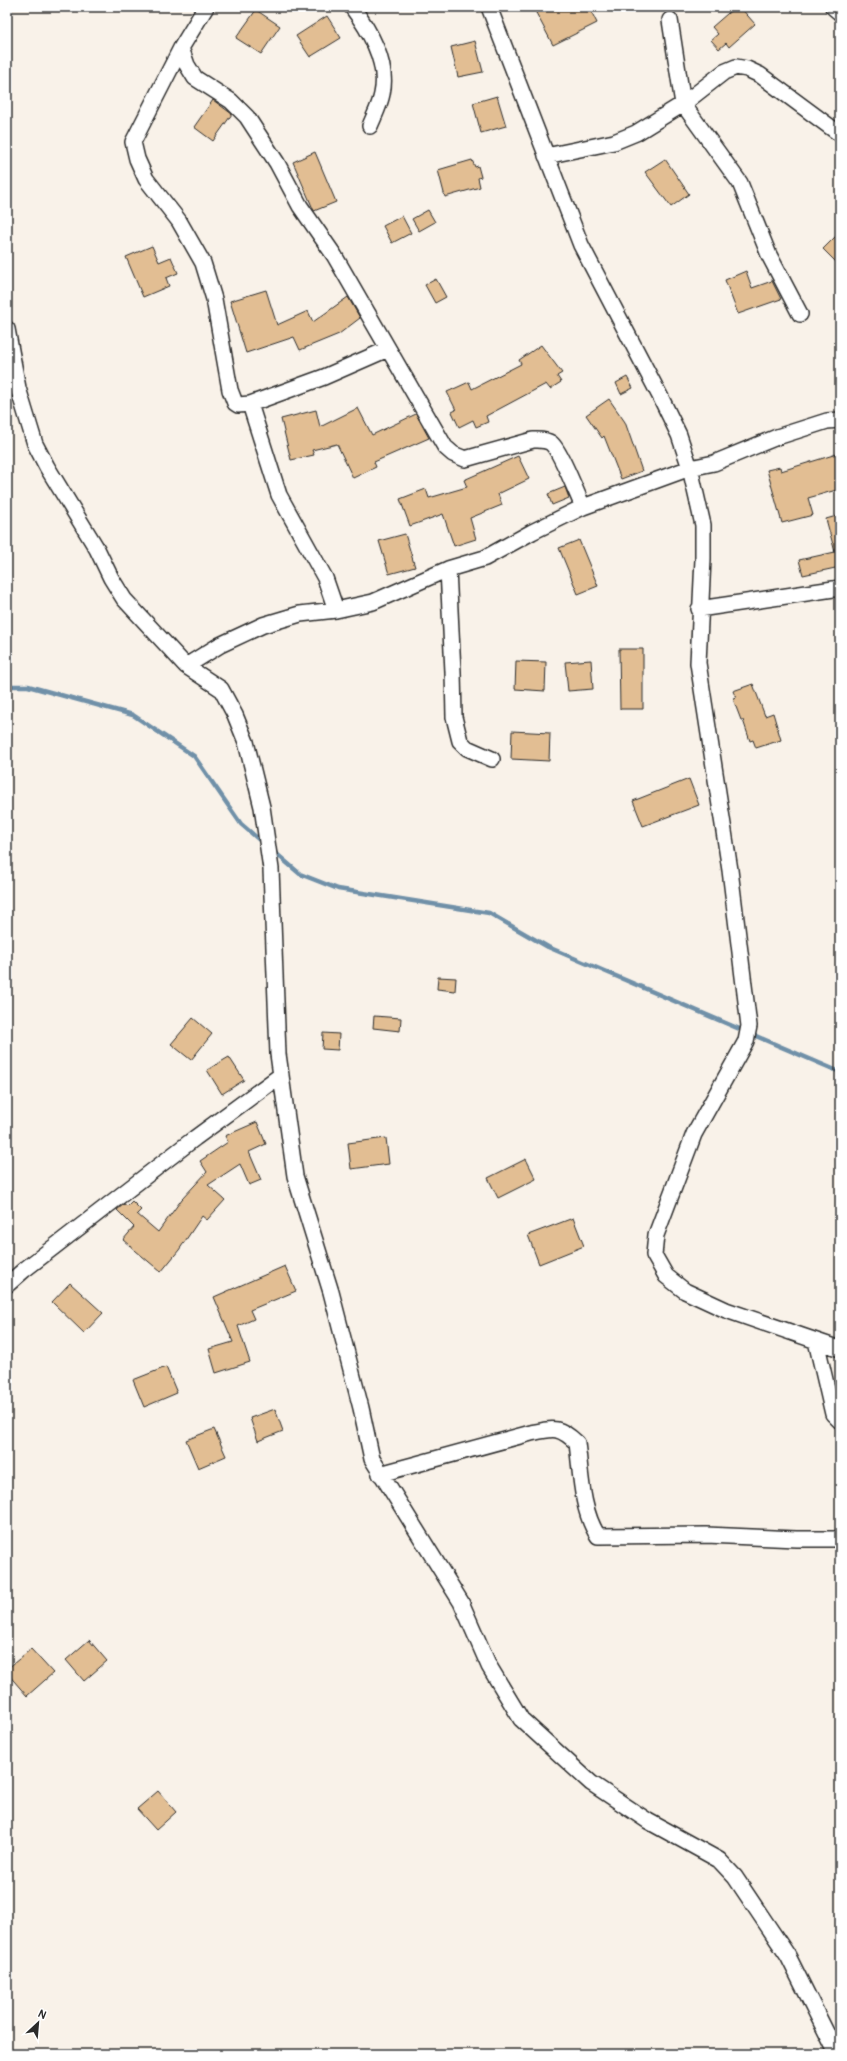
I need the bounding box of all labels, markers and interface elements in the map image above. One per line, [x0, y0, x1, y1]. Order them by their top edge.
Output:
north arrow [18, 2003, 58, 2043]
text: N [36, 2007, 49, 2022]

